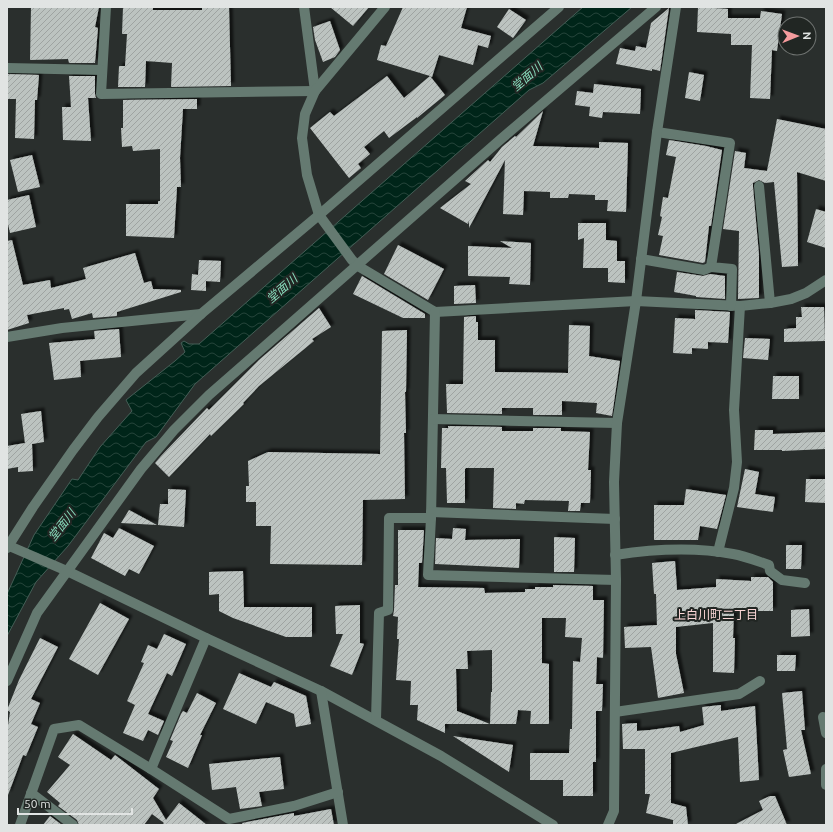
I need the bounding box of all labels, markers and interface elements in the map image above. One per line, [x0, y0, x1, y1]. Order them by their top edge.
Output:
north arrow [777, 16, 817, 56]
text: N [801, 32, 813, 40]
water label: 堂面川 [509, 59, 546, 93]
water label: 堂面川 [264, 271, 301, 305]
water label: 堂面川 [45, 505, 79, 543]
district label: 上白川町二丁目 [674, 608, 758, 621]
scale bar [18, 790, 132, 816]
text: 50 m [24, 797, 51, 810]

